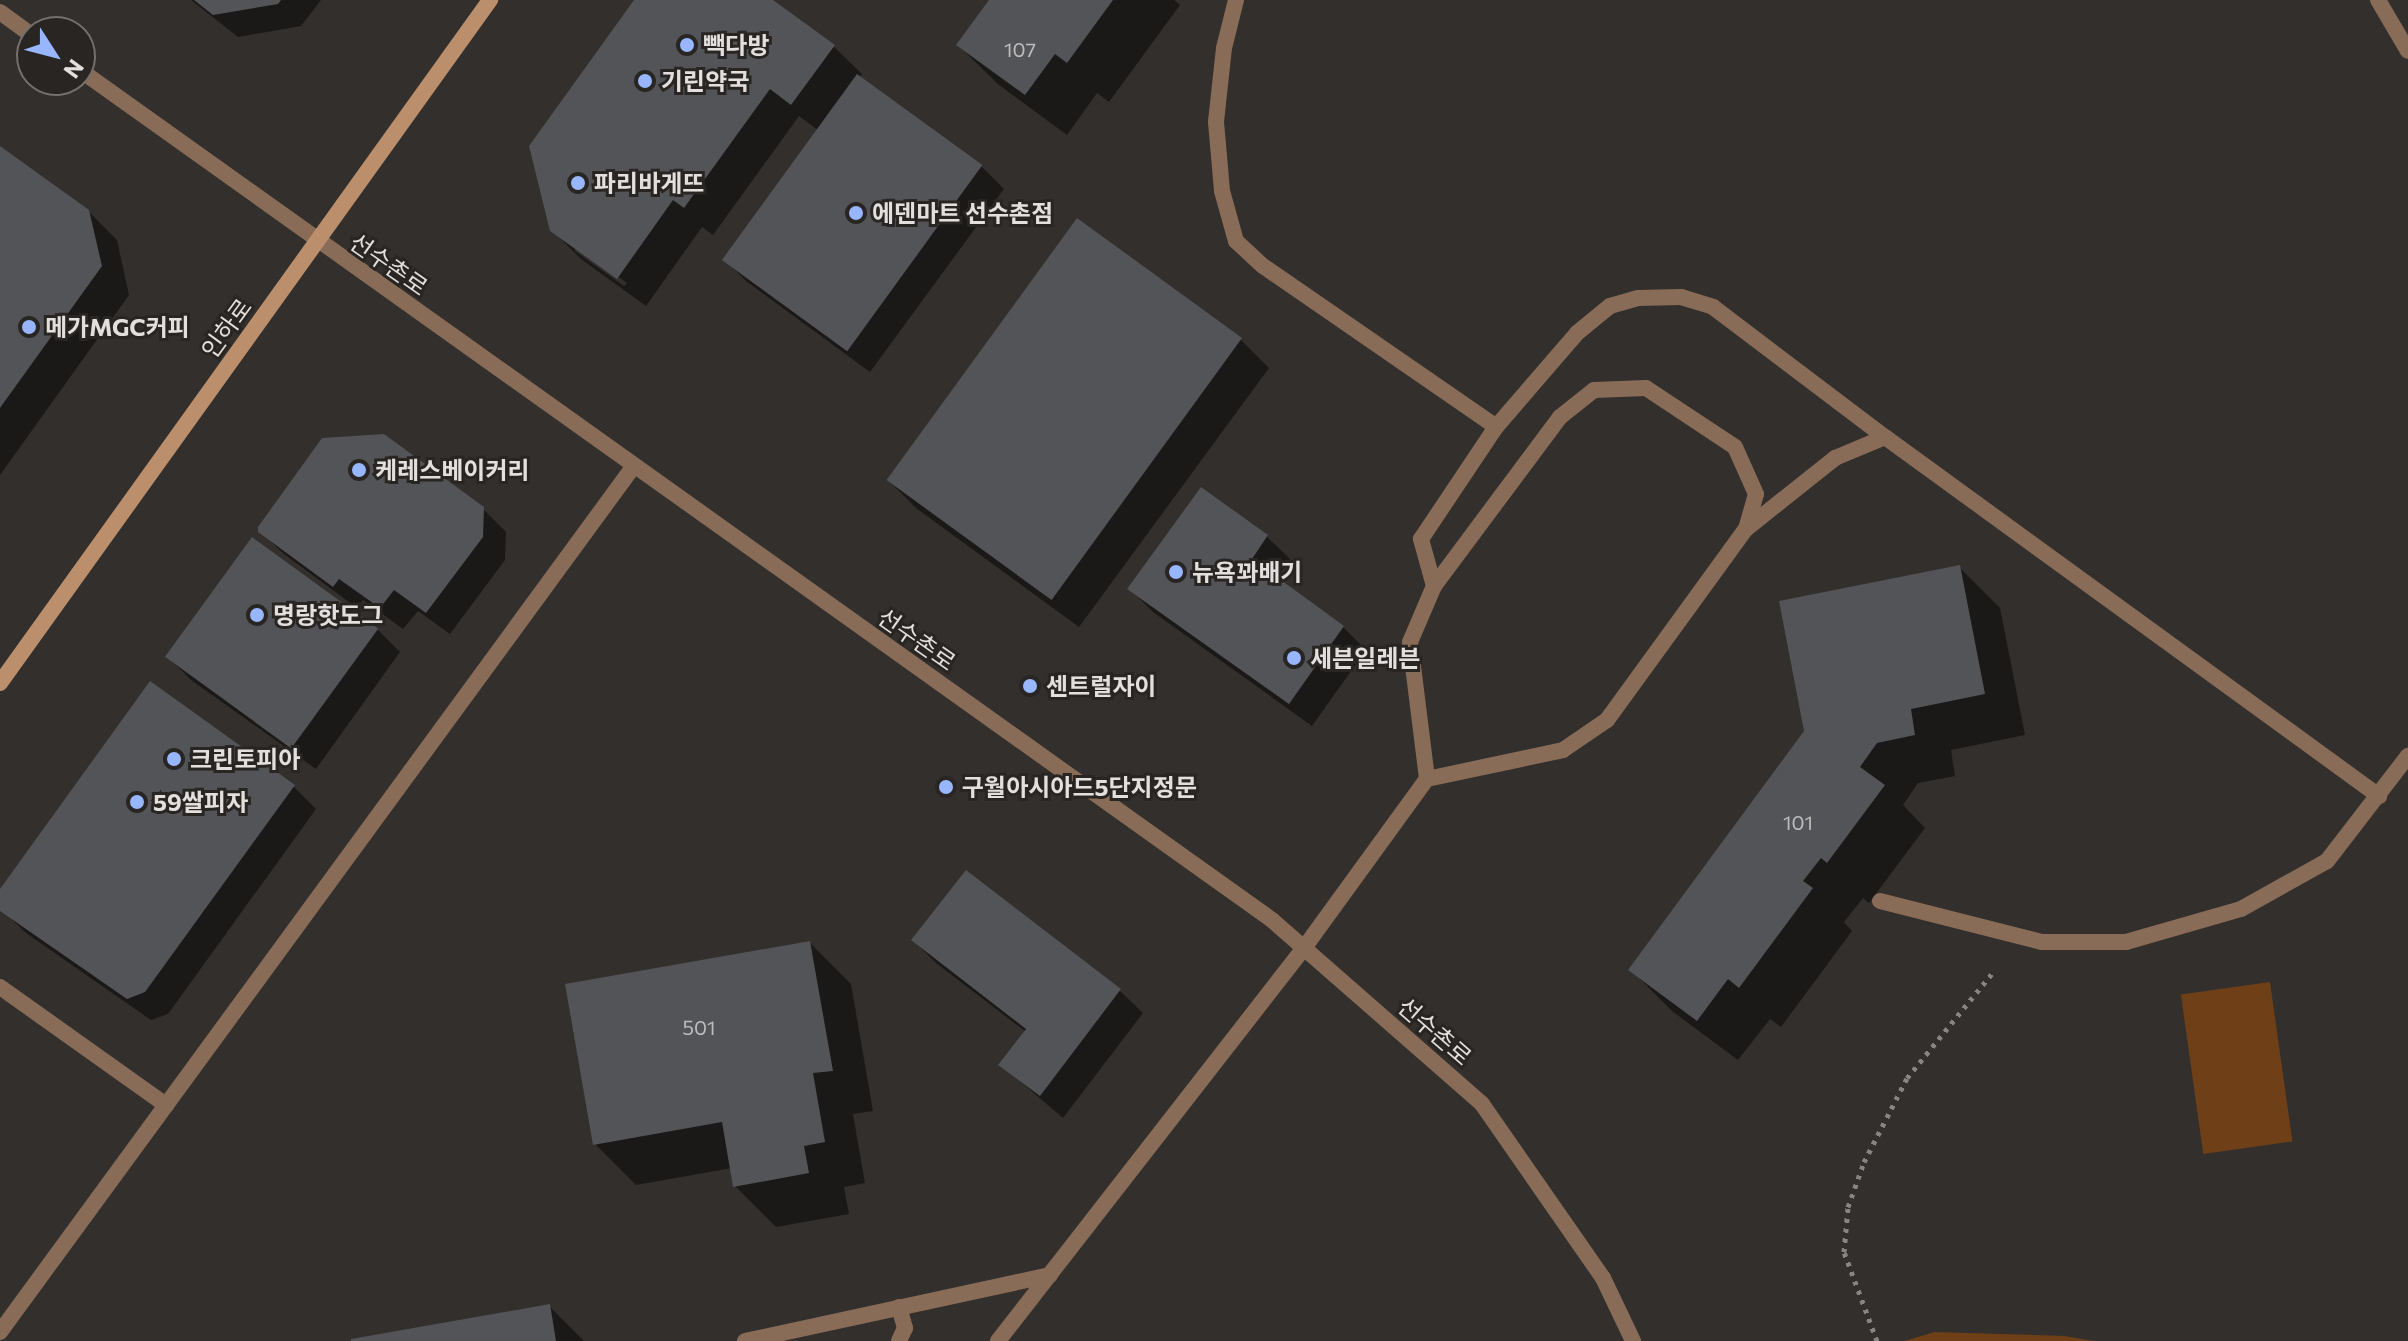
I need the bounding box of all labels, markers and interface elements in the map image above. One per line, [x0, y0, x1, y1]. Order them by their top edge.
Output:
north arrow [16, 16, 96, 96]
place label: 빽다방 [703, 31, 769, 59]
marker: 빽다방 [678, 36, 696, 54]
house number: 107 [1004, 37, 1036, 61]
text: N [58, 55, 90, 84]
place label: 기린약국 [661, 67, 749, 95]
marker: 기린약국 [636, 72, 654, 90]
place label: 파리바게뜨 [594, 169, 704, 197]
marker: 파리바게뜨 [569, 174, 587, 192]
place label: 에덴마트 선수촌점 [872, 199, 1053, 227]
marker: 에덴마트 선수촌점 [847, 204, 865, 222]
street label: 선수촌로 [345, 227, 433, 301]
street label: 인하로 [195, 293, 257, 363]
place label: 메가MGC커피 [45, 313, 190, 341]
marker: 메가MGC커피 [20, 318, 38, 336]
place label: 케레스베이커리 [375, 456, 530, 484]
marker: 케레스베이커리 [350, 461, 368, 479]
place label: 뉴욕꽈배기 [1192, 558, 1302, 586]
marker: 뉴욕꽈배기 [1167, 563, 1185, 581]
place label: 명랑핫도그 [273, 601, 383, 629]
street label: 선수촌로 [873, 602, 961, 676]
marker: 명랑핫도그 [248, 606, 266, 624]
place label: 세븐일레븐 [1310, 644, 1420, 672]
marker: 세븐일레븐 [1285, 649, 1303, 667]
place label: 센트럴자이 [1046, 672, 1156, 700]
marker: 센트럴자이 [1021, 677, 1039, 695]
place label: 크린토피아 [190, 745, 300, 773]
marker: 크린토피아 [165, 750, 183, 768]
place label: 구월아시아드5단지정문 [962, 773, 1197, 801]
marker: 구월아시아드5단지정문 [937, 778, 955, 796]
place label: 59쌀피자 [153, 788, 248, 816]
marker: 59쌀피자 [128, 793, 146, 811]
house number: 101 [1783, 810, 1813, 834]
street label: 선수촌로 [1392, 991, 1478, 1071]
house number: 501 [682, 1015, 716, 1039]

